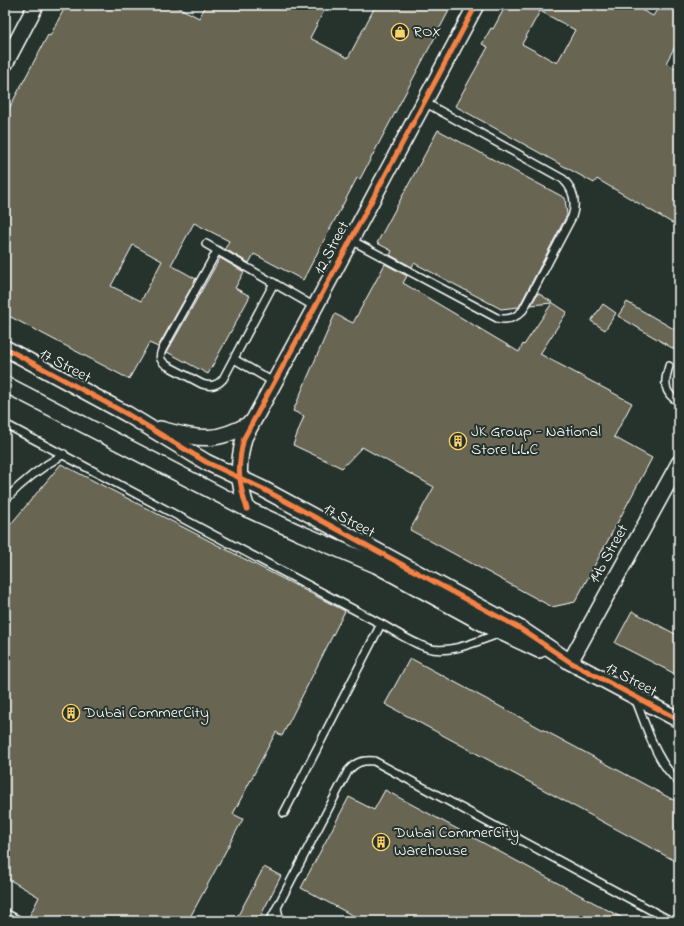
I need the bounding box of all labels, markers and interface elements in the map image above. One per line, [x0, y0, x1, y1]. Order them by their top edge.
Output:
place label: ROX [413, 20, 441, 44]
shop icon: ROX [390, 22, 410, 42]
street label: 12 Street [308, 216, 356, 279]
street label: 17 Street [35, 342, 96, 390]
place label: JK Group - National Store L.L.C [471, 420, 601, 462]
building icon: JK Group - National Store L.L.C [448, 431, 468, 451]
street label: 17 Street [319, 497, 380, 545]
street label: 14b Street [583, 519, 635, 588]
street label: 17 Street [601, 656, 662, 704]
place label: Dubai CommerCity [83, 701, 209, 725]
building icon: Dubai CommerCity [61, 703, 81, 723]
place label: Dubai CommerCity Warehouse [393, 821, 519, 863]
building icon: Dubai CommerCity Warehouse [371, 832, 391, 852]

